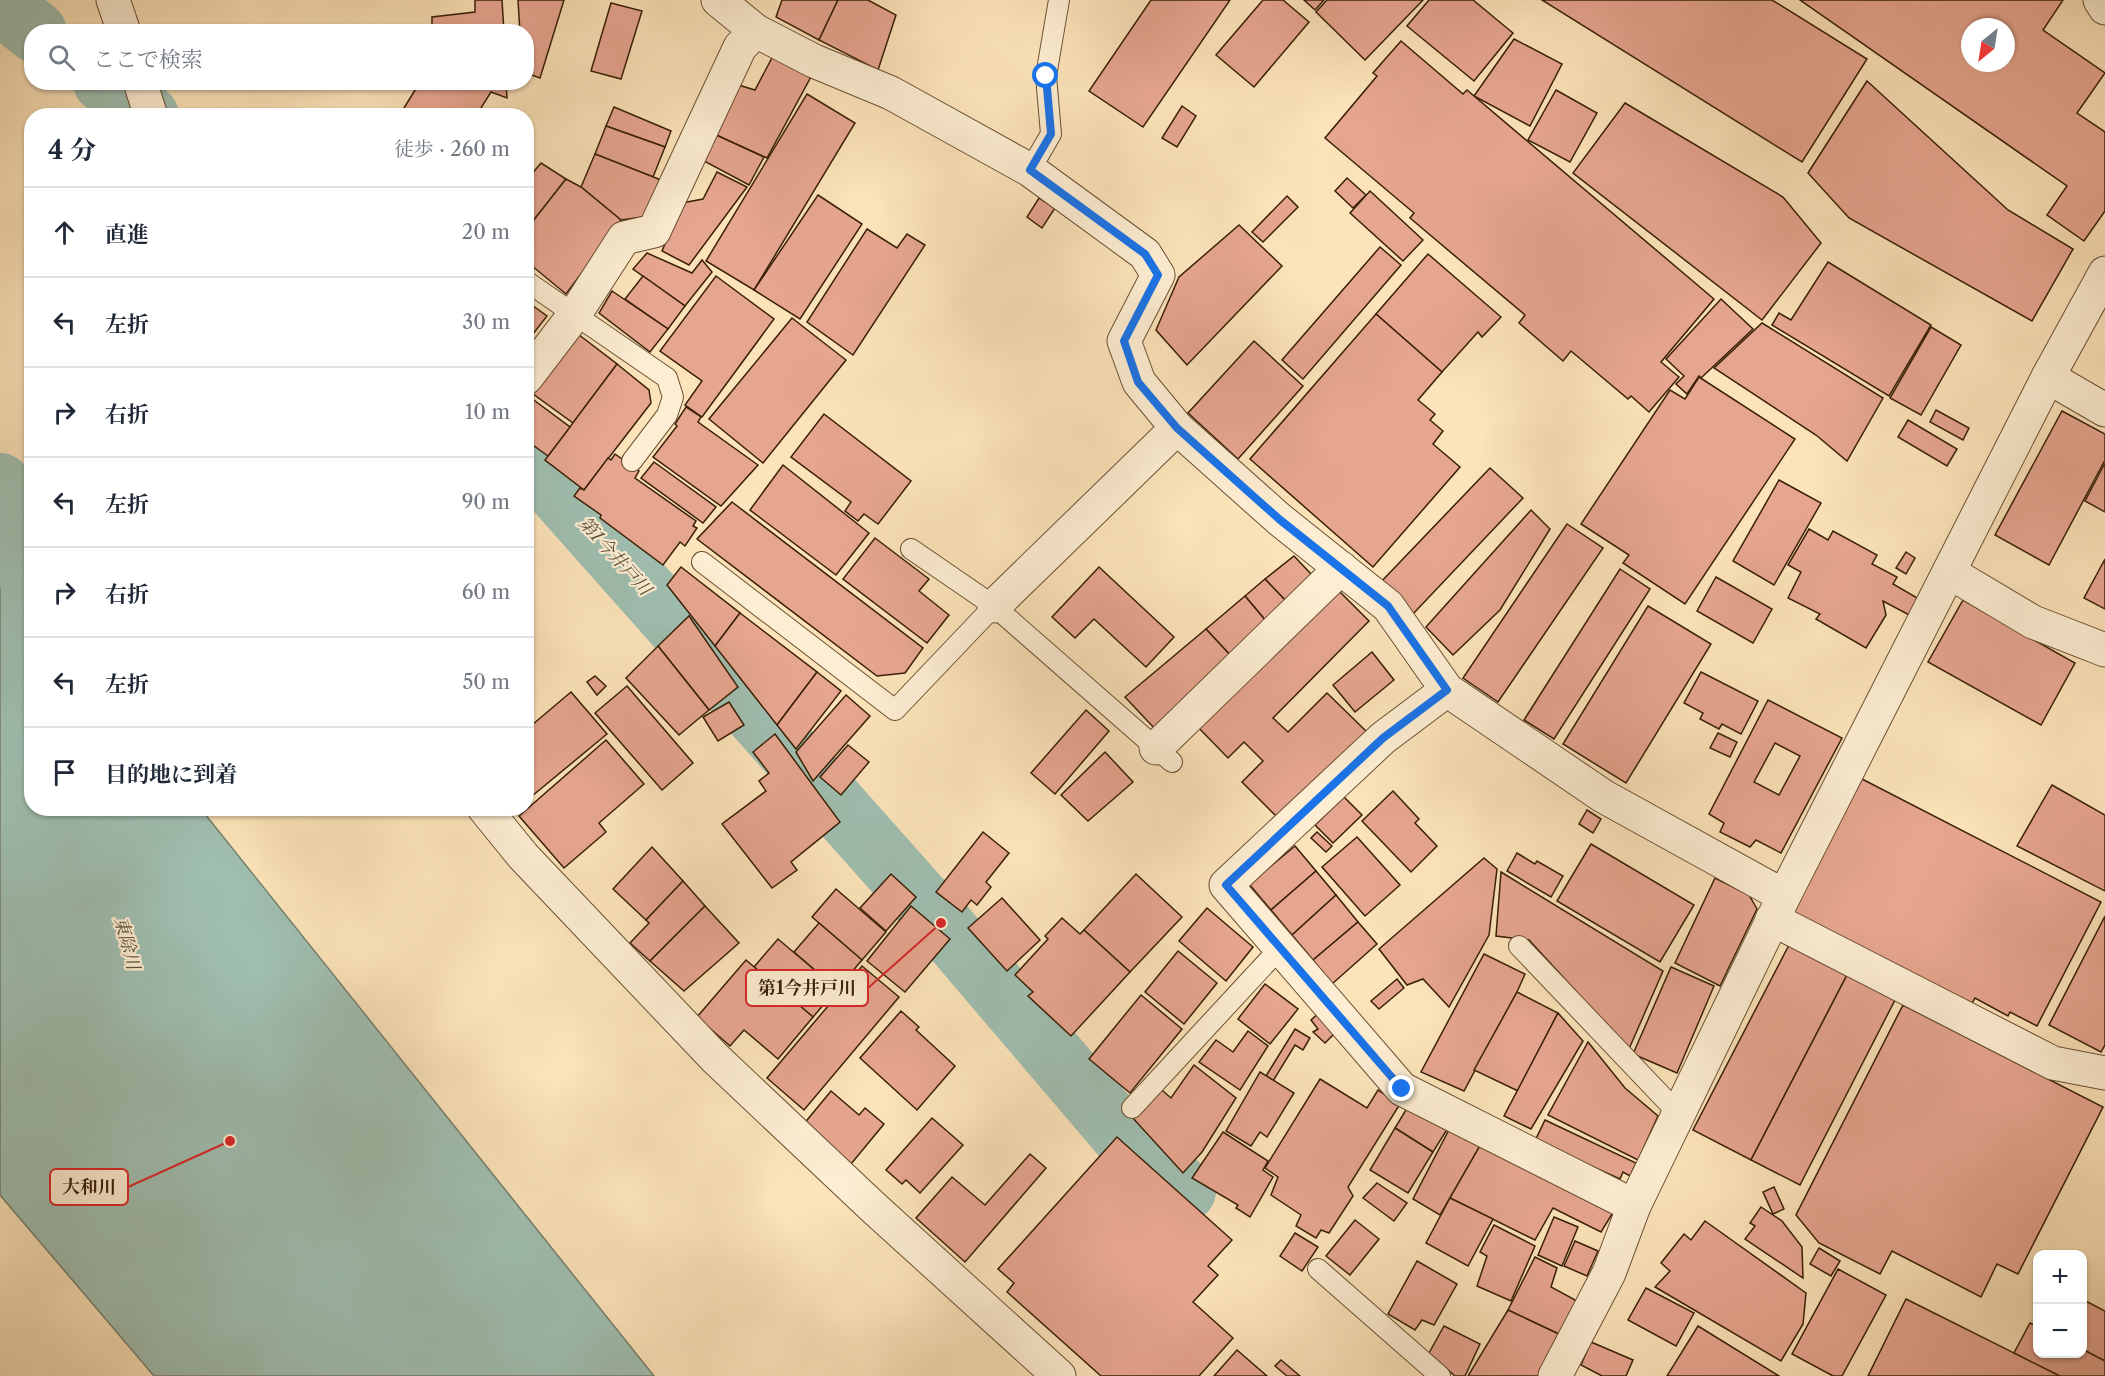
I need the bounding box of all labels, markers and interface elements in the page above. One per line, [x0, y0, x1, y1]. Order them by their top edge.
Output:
north arrow [1961, 18, 2015, 72]
search box [24, 24, 534, 90]
icon: search [45, 41, 78, 74]
text: ここで検索 [93, 46, 203, 73]
route start [1032, 62, 1058, 88]
text: 4 分 [48, 134, 96, 166]
text: 徒歩 · 260 m [394, 137, 510, 161]
icon: ahead [48, 216, 81, 249]
text: 20 m [462, 220, 510, 244]
text: 直進 [105, 221, 149, 248]
icon: left [48, 306, 81, 339]
text: 30 m [462, 310, 510, 334]
text: 左折 [105, 311, 149, 338]
icon: right [48, 396, 81, 429]
text: 10 m [465, 400, 510, 424]
text: 右折 [105, 401, 149, 428]
icon: left [48, 486, 81, 519]
text: 90 m [462, 490, 510, 514]
text: 左折 [105, 491, 149, 518]
water label: 第1今井戸川 [574, 512, 657, 601]
icon: right [48, 576, 81, 609]
text: 60 m [462, 580, 510, 604]
text: 右折 [105, 581, 149, 608]
icon: left [48, 666, 81, 699]
text: 50 m [463, 670, 510, 694]
text: 左折 [105, 671, 149, 698]
icon: arrive [48, 756, 81, 789]
text: 目的地に到着 [105, 761, 237, 788]
water label: 東除川 [109, 914, 145, 974]
callout: 第1今井戸川 [746, 970, 868, 1006]
text: 第1今井戸川 [758, 977, 856, 999]
route end [1388, 1075, 1414, 1101]
callout: 大和川 [50, 1169, 128, 1205]
text: 大和川 [62, 1176, 116, 1198]
map controls [2033, 1250, 2087, 1358]
button: + [2033, 1250, 2087, 1304]
button: − [2033, 1304, 2087, 1358]

